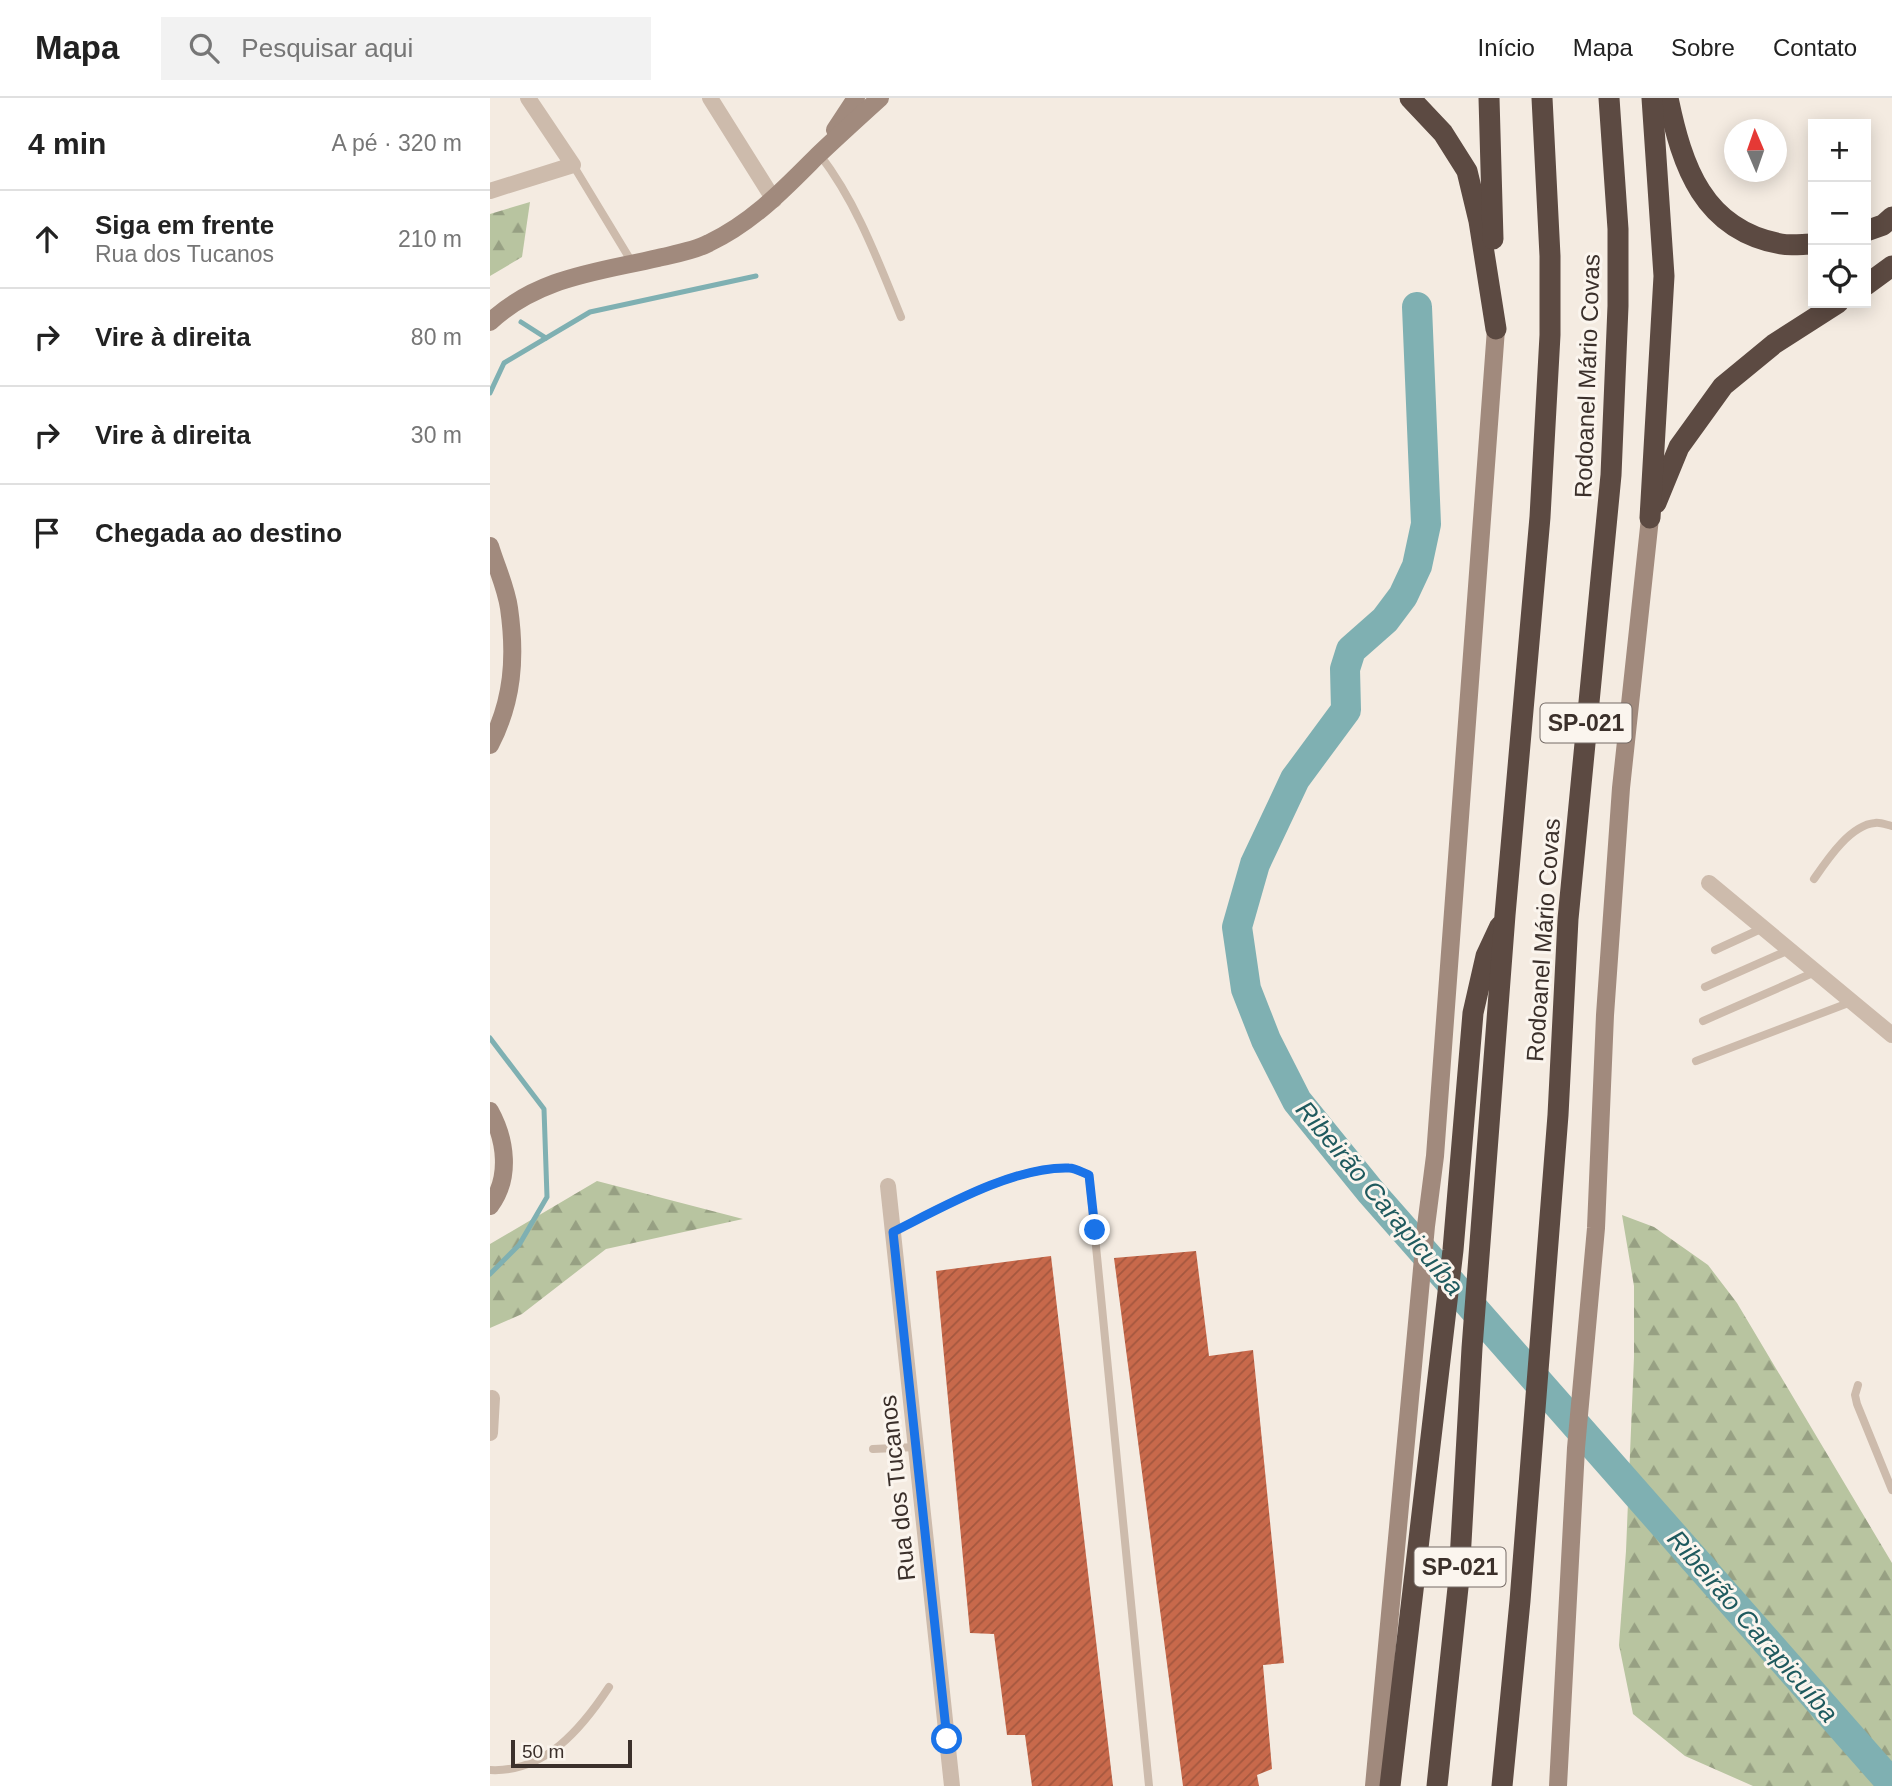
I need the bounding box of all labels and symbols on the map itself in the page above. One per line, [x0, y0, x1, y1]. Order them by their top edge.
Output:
north arrow [1724, 119, 1787, 182]
street label: Rodoanel Mário Covas [1569, 254, 1605, 498]
road number: SP-021 [1540, 704, 1632, 743]
street label: Rodoanel Mário Covas [1521, 817, 1565, 1063]
water label: Ribeirão Carapicuíba [1290, 1095, 1470, 1301]
route end [1079, 1214, 1110, 1245]
street label: Rua dos Tucanos [874, 1394, 920, 1582]
water label: Ribeirão Carapicuíba [1662, 1524, 1844, 1728]
road number: SP-021 [1415, 1548, 1506, 1586]
route start [931, 1723, 962, 1754]
scale bar [511, 1737, 632, 1769]

